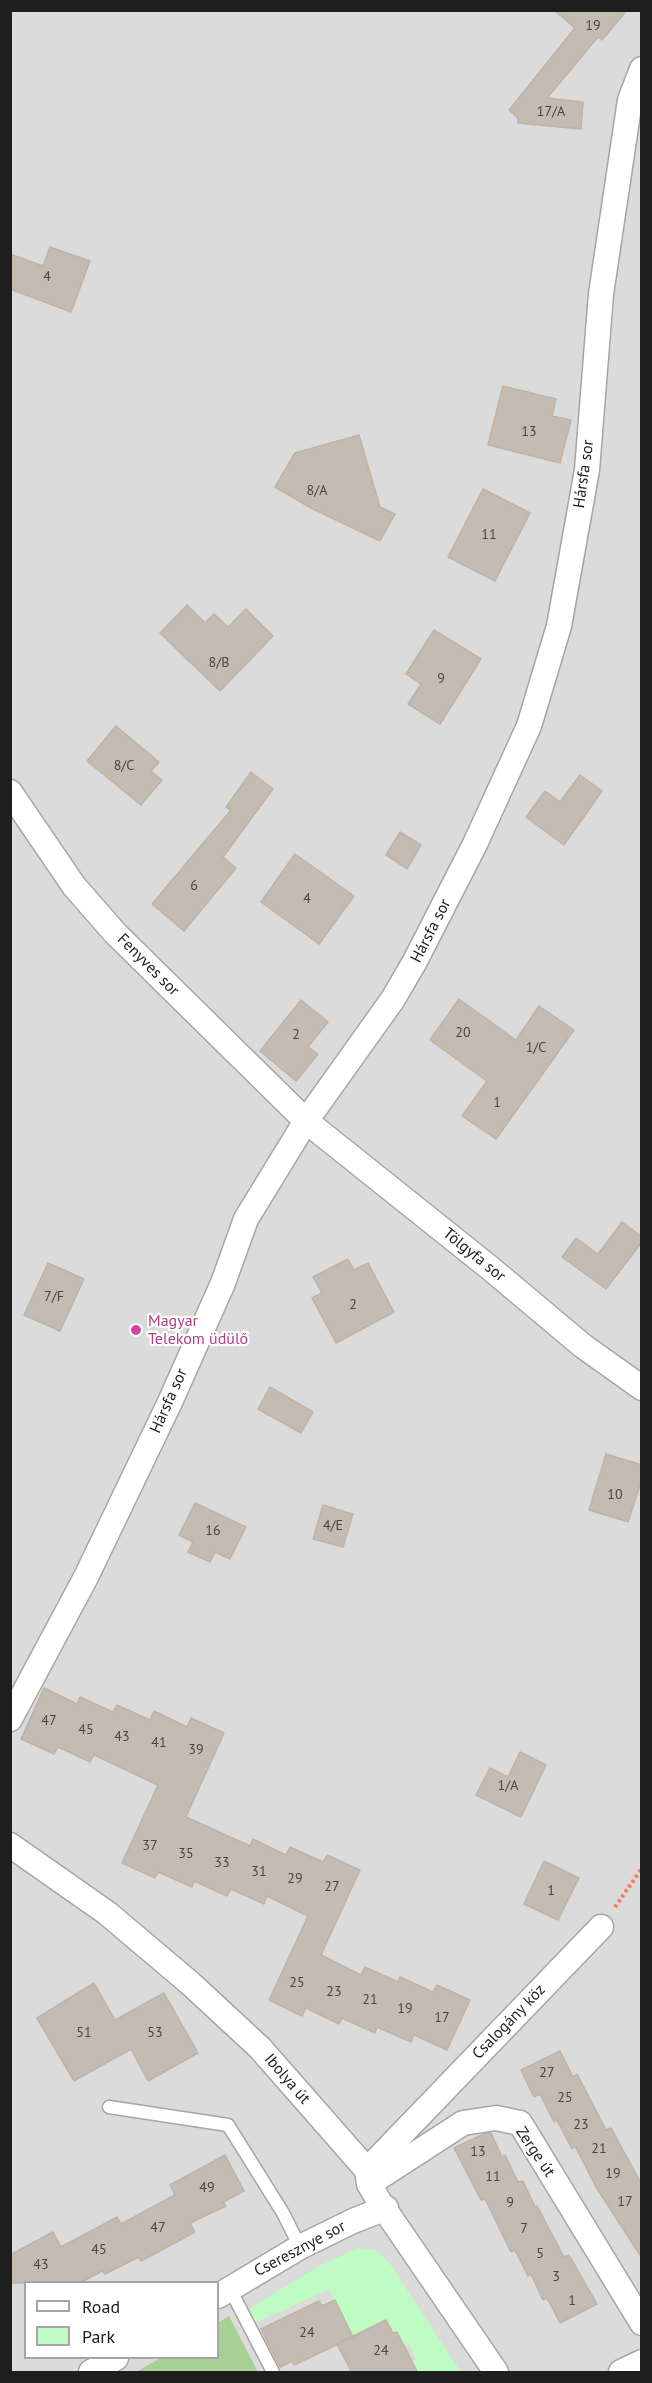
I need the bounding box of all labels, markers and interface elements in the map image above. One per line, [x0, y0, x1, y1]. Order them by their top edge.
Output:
house number: 19 [585, 18, 601, 34]
house number: 17/A [537, 104, 565, 120]
house number: 4 [43, 269, 51, 285]
house number: 13 [521, 424, 537, 440]
street label: Hársfa sor [570, 439, 598, 509]
house number: 8/A [307, 483, 327, 499]
house number: 11 [481, 527, 497, 543]
house number: 8/B [209, 655, 229, 671]
house number: 9 [437, 671, 445, 687]
house number: 8/C [114, 758, 134, 774]
house number: 6 [190, 878, 198, 894]
house number: 4 [303, 891, 311, 907]
street label: Hársfa sor [407, 896, 455, 966]
street label: Fenyves sor [113, 930, 183, 1000]
house number: 20 [455, 1025, 471, 1041]
house number: 2 [292, 1027, 300, 1043]
house number: 1/C [526, 1040, 546, 1056]
house number: 1 [493, 1095, 501, 1111]
street label: Tölgyfa sor [439, 1224, 509, 1286]
house number: 7/F [44, 1289, 64, 1305]
house number: 2 [349, 1297, 357, 1313]
place label: Magyar Telekom üdülő [148, 1311, 248, 1349]
marker: Magyar Telekom üdülő [129, 1323, 143, 1337]
street label: Hársfa sor [146, 1366, 192, 1436]
house number: 10 [607, 1487, 623, 1503]
house number: 4/E [323, 1518, 343, 1534]
house number: 16 [205, 1523, 221, 1539]
house number: 47 [41, 1713, 57, 1729]
house number: 45 [78, 1722, 94, 1738]
house number: 43 [114, 1729, 130, 1745]
house number: 41 [151, 1735, 167, 1751]
house number: 39 [188, 1742, 204, 1758]
house number: 1/A [498, 1778, 518, 1794]
house number: 37 [142, 1838, 158, 1854]
house number: 35 [178, 1846, 194, 1862]
house number: 33 [214, 1855, 230, 1871]
house number: 31 [251, 1864, 267, 1880]
house number: 29 [287, 1871, 303, 1887]
house number: 27 [324, 1879, 340, 1895]
house number: 1 [547, 1883, 555, 1899]
house number: 25 [289, 1975, 305, 1991]
street label: Csalogány köz [468, 1981, 550, 2063]
house number: 23 [326, 1984, 342, 2000]
house number: 21 [362, 1992, 378, 2008]
house number: 19 [397, 2001, 413, 2017]
house number: 17 [434, 2010, 450, 2026]
house number: 51 [76, 2025, 92, 2041]
house number: 53 [147, 2025, 163, 2041]
street label: Ibolya út [260, 2050, 314, 2108]
house number: 27 [539, 2065, 555, 2081]
house number: 25 [557, 2090, 573, 2106]
house number: 23 [573, 2117, 589, 2133]
street label: Zerge út [511, 2123, 559, 2181]
house number: 21 [591, 2141, 607, 2157]
house number: 13 [470, 2144, 486, 2160]
house number: 19 [605, 2166, 621, 2182]
house number: 11 [485, 2169, 501, 2185]
house number: 49 [199, 2180, 215, 2196]
house number: 17 [617, 2194, 633, 2210]
house number: 9 [506, 2195, 514, 2211]
street label: Cseresznye sor [251, 2217, 349, 2281]
house number: 47 [150, 2220, 166, 2236]
house number: 7 [520, 2221, 528, 2237]
house number: 45 [91, 2242, 107, 2258]
house number: 5 [536, 2246, 544, 2262]
house number: 43 [33, 2257, 49, 2273]
house number: 3 [552, 2269, 560, 2285]
legend [24, 2281, 219, 2359]
house number: 1 [568, 2293, 576, 2309]
text: Road [82, 2295, 120, 2318]
text: Park [82, 2325, 115, 2348]
house number: 24 [299, 2325, 315, 2341]
house number: 24 [373, 2343, 389, 2359]

